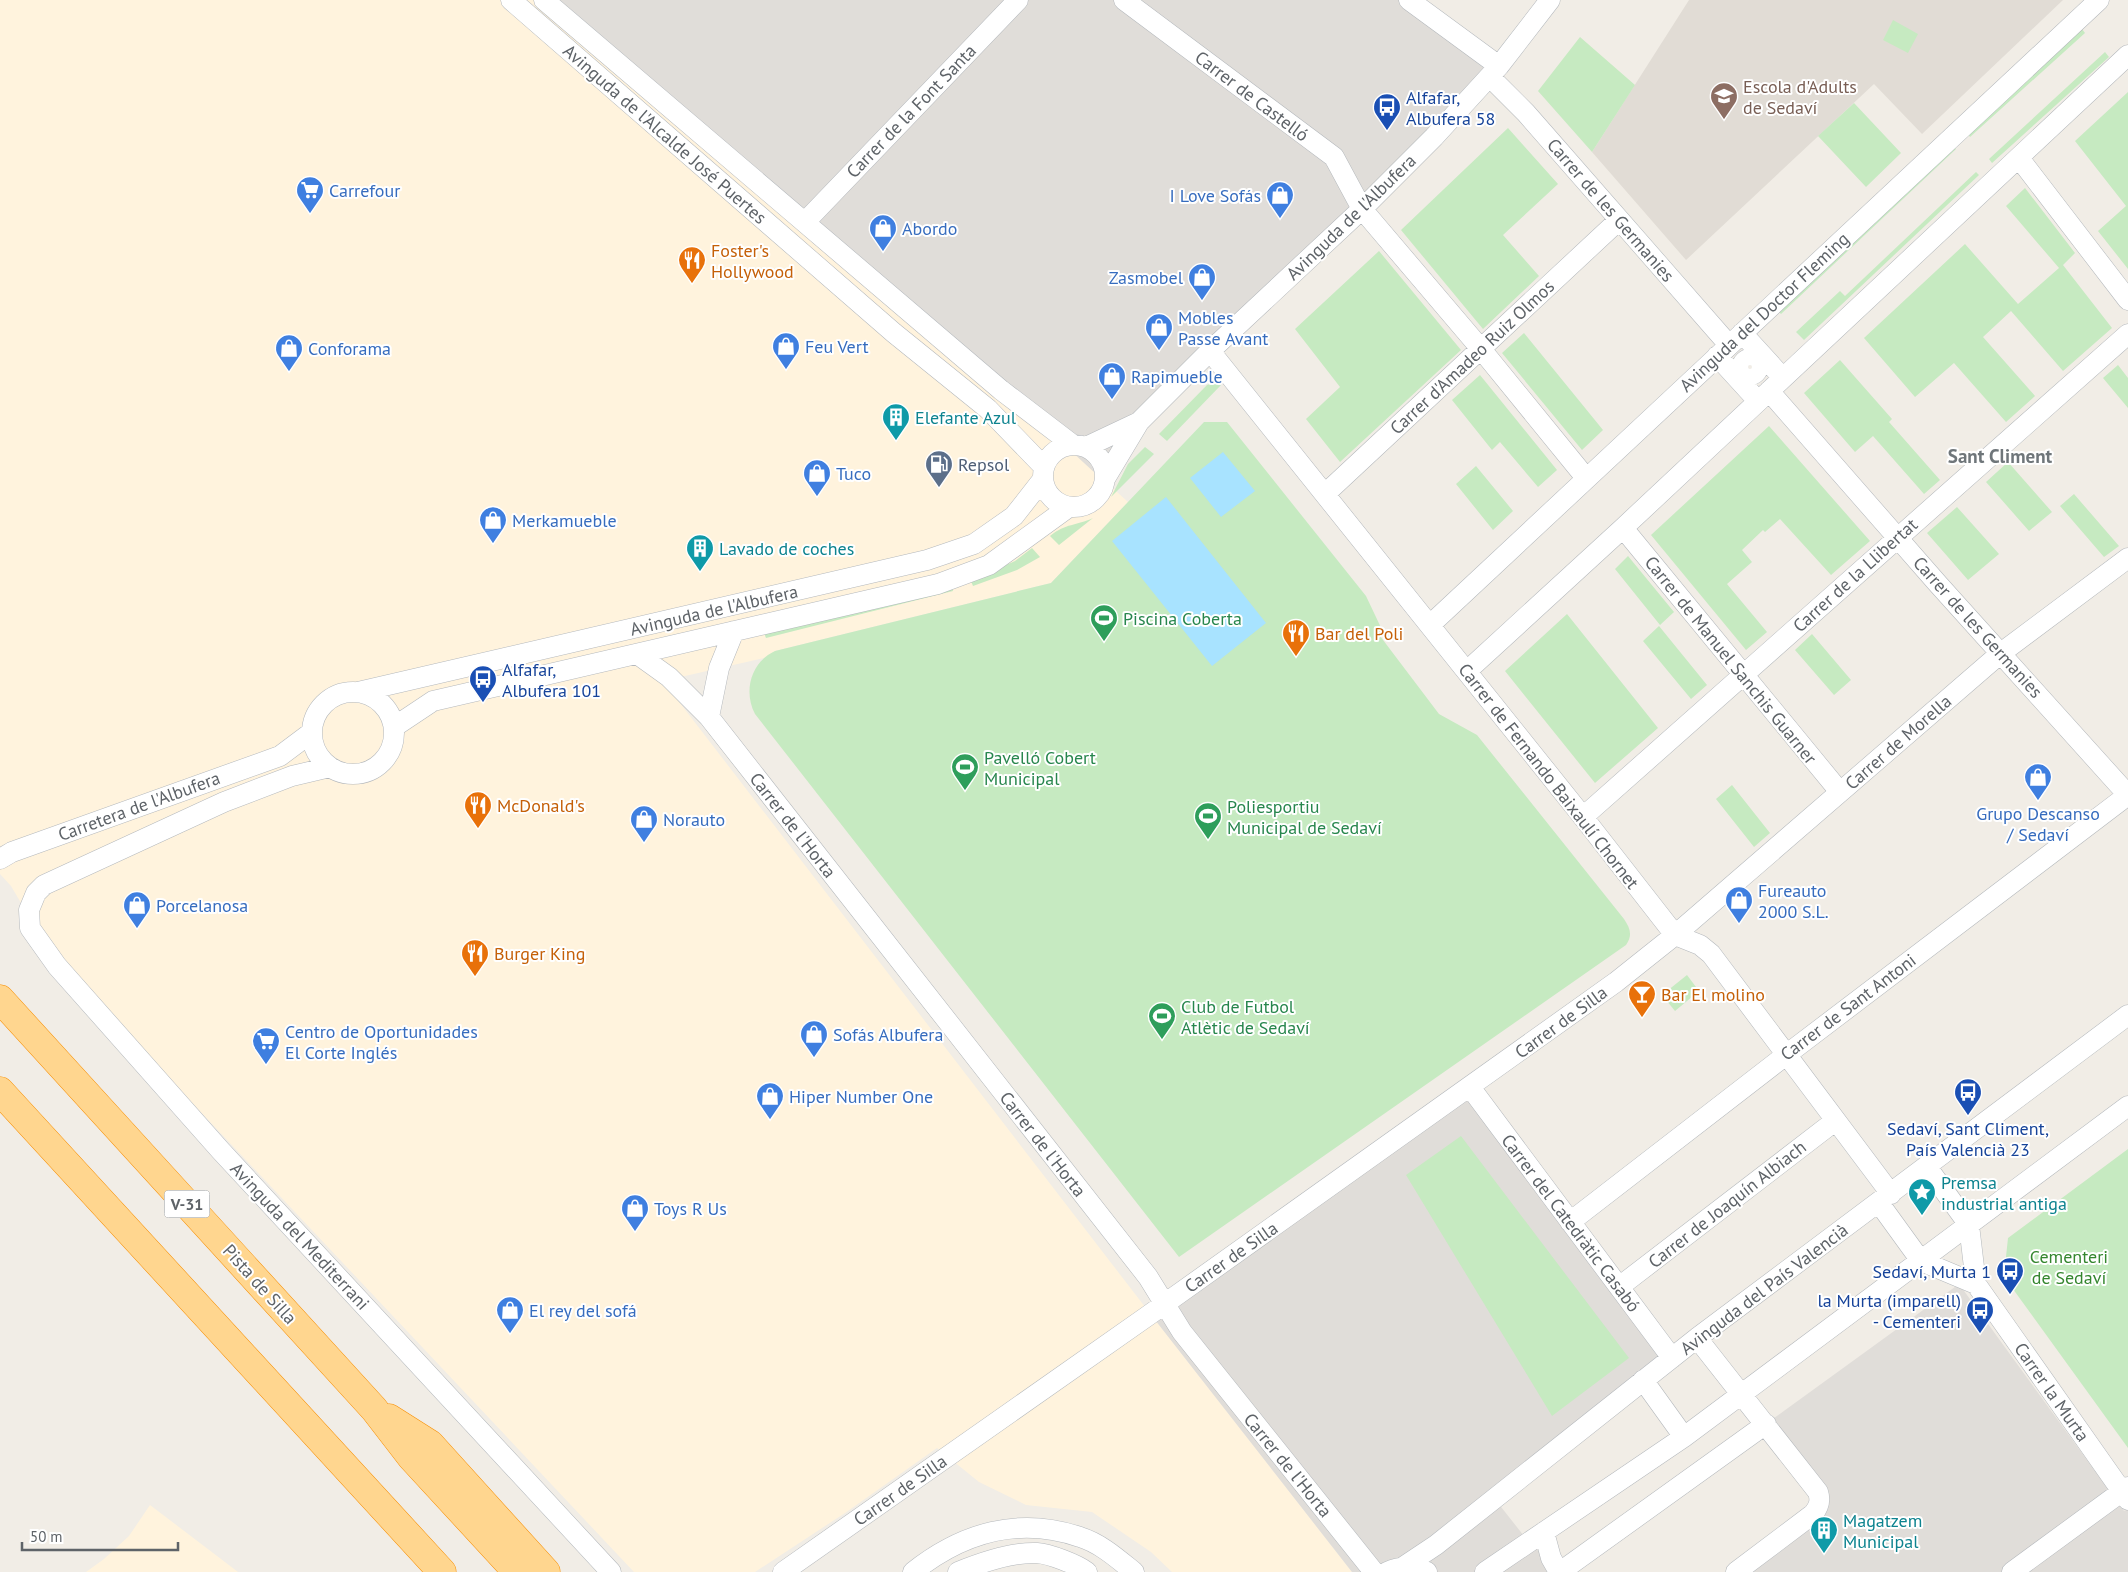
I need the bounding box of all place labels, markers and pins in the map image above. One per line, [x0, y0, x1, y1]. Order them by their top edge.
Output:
place label: Escola d'Adults de Sedaví [1743, 75, 1857, 119]
school or university icon: Escola d'Adults de Sedaví [1709, 81, 1739, 120]
place label: Alfafar, Albufera 58 [1406, 86, 1495, 130]
bus stop icon: Alfafar, Albufera 58 [1372, 92, 1402, 131]
supermarket icon: Carrefour [295, 175, 325, 214]
place label: Carrefour [329, 179, 400, 202]
shop icon: I Love Sofás [1265, 180, 1295, 219]
place label: I Love Sofás [1170, 184, 1261, 207]
shop icon: Abordo [868, 213, 898, 252]
place label: Abordo [902, 217, 957, 240]
place label: Foster's Hollywood [711, 239, 794, 283]
restaurant icon: Foster's Hollywood [677, 245, 707, 284]
shop icon: Zasmobel [1187, 262, 1217, 301]
place label: Zasmobel [1109, 266, 1184, 289]
place label: Mobles Passe Avant [1178, 306, 1268, 350]
shop icon: Mobles Passe Avant [1144, 312, 1174, 351]
shop icon: Feu Vert [771, 331, 801, 370]
shop icon: Conforama [274, 333, 304, 372]
place label: Feu Vert [805, 335, 869, 358]
place label: Conforama [308, 337, 391, 360]
shop icon: Rapimueble [1097, 361, 1127, 400]
place label: Rapimueble [1131, 365, 1223, 388]
building icon: Elefante Azul [881, 402, 911, 441]
place label: Elefante Azul [915, 406, 1017, 429]
fuel station icon: Repsol [924, 449, 954, 488]
place label: Repsol [958, 453, 1010, 476]
shop icon: Tuco [802, 458, 832, 497]
place label: Tuco [836, 462, 871, 485]
shop icon: Merkamueble [478, 505, 508, 544]
place label: Merkamueble [512, 509, 617, 532]
building icon: Lavado de coches [685, 533, 715, 572]
place label: Lavado de coches [719, 537, 854, 560]
sports icon: Piscina Coberta [1089, 603, 1119, 642]
place label: Piscina Coberta [1123, 607, 1242, 630]
restaurant icon: Bar del Poli [1281, 618, 1311, 657]
place label: Bar del Poli [1315, 622, 1403, 645]
place label: Alfafar, Albufera 101 [502, 658, 601, 702]
bus stop icon: Alfafar, Albufera 101 [468, 664, 498, 703]
place label: Pavelló Cobert Municipal [984, 746, 1096, 790]
sports icon: Pavelló Cobert Municipal [950, 752, 980, 791]
shop icon: Grupo Descanso / Sedaví [2023, 762, 2053, 801]
restaurant icon: McDonald's [463, 790, 493, 829]
place label: McDonald's [497, 794, 585, 817]
place label: Poliesportiu Municipal de Sedaví [1227, 795, 1382, 839]
sports icon: Poliesportiu Municipal de Sedaví [1193, 801, 1223, 840]
place label: Grupo Descanso / Sedaví [1976, 802, 2100, 846]
shop icon: Norauto [629, 804, 659, 843]
place label: Norauto [663, 808, 725, 831]
place label: Fureauto 2000 S.L. [1758, 879, 1829, 923]
shop icon: Fureauto 2000 S.L. [1724, 885, 1754, 924]
shop icon: Porcelanosa [122, 890, 152, 929]
place label: Porcelanosa [156, 894, 248, 917]
restaurant icon: Burger King [460, 938, 490, 977]
place label: Burger King [494, 942, 585, 965]
bar icon: Bar El molino [1627, 979, 1657, 1018]
place label: Bar El molino [1661, 983, 1765, 1006]
place label: Club de Futbol Atlètic de Sedaví [1181, 995, 1310, 1039]
sports icon: Club de Futbol Atlètic de Sedaví [1147, 1001, 1177, 1040]
shop icon: Sofás Albufera [799, 1019, 829, 1058]
place label: Centro de Oportunidades El Corte Inglés [285, 1020, 478, 1064]
place label: Sofás Albufera [833, 1023, 943, 1046]
supermarket icon: Centro de Oportunidades El Corte Inglés [251, 1026, 281, 1065]
bus stop icon: Sedaví, Sant Climent, País Valencià 23 [1953, 1077, 1983, 1116]
shop icon: Hiper Number One [755, 1081, 785, 1120]
place label: Hiper Number One [789, 1085, 933, 1108]
place label: Sedaví, Sant Climent, País Valencià 23 [1887, 1117, 2049, 1161]
place label: Premsa industrial antiga [1941, 1171, 2067, 1215]
place icon: Premsa industrial antiga [1907, 1177, 1937, 1216]
shop icon: Toys R Us [620, 1193, 650, 1232]
place label: Toys R Us [654, 1197, 727, 1220]
bus stop icon: Sedaví, Murta 1 [1995, 1256, 2025, 1295]
place label: Sedaví, Murta 1 [1872, 1260, 1991, 1283]
place label: la Murta (imparell) - Cementeri [1818, 1289, 1961, 1333]
shop icon: El rey del sofá [495, 1295, 525, 1334]
bus stop icon: la Murta (imparell) - Cementeri [1965, 1295, 1995, 1334]
place label: El rey del sofá [529, 1299, 637, 1322]
place label: Magatzem Municipal [1843, 1509, 1922, 1553]
building icon: Magatzem Municipal [1809, 1515, 1839, 1554]

